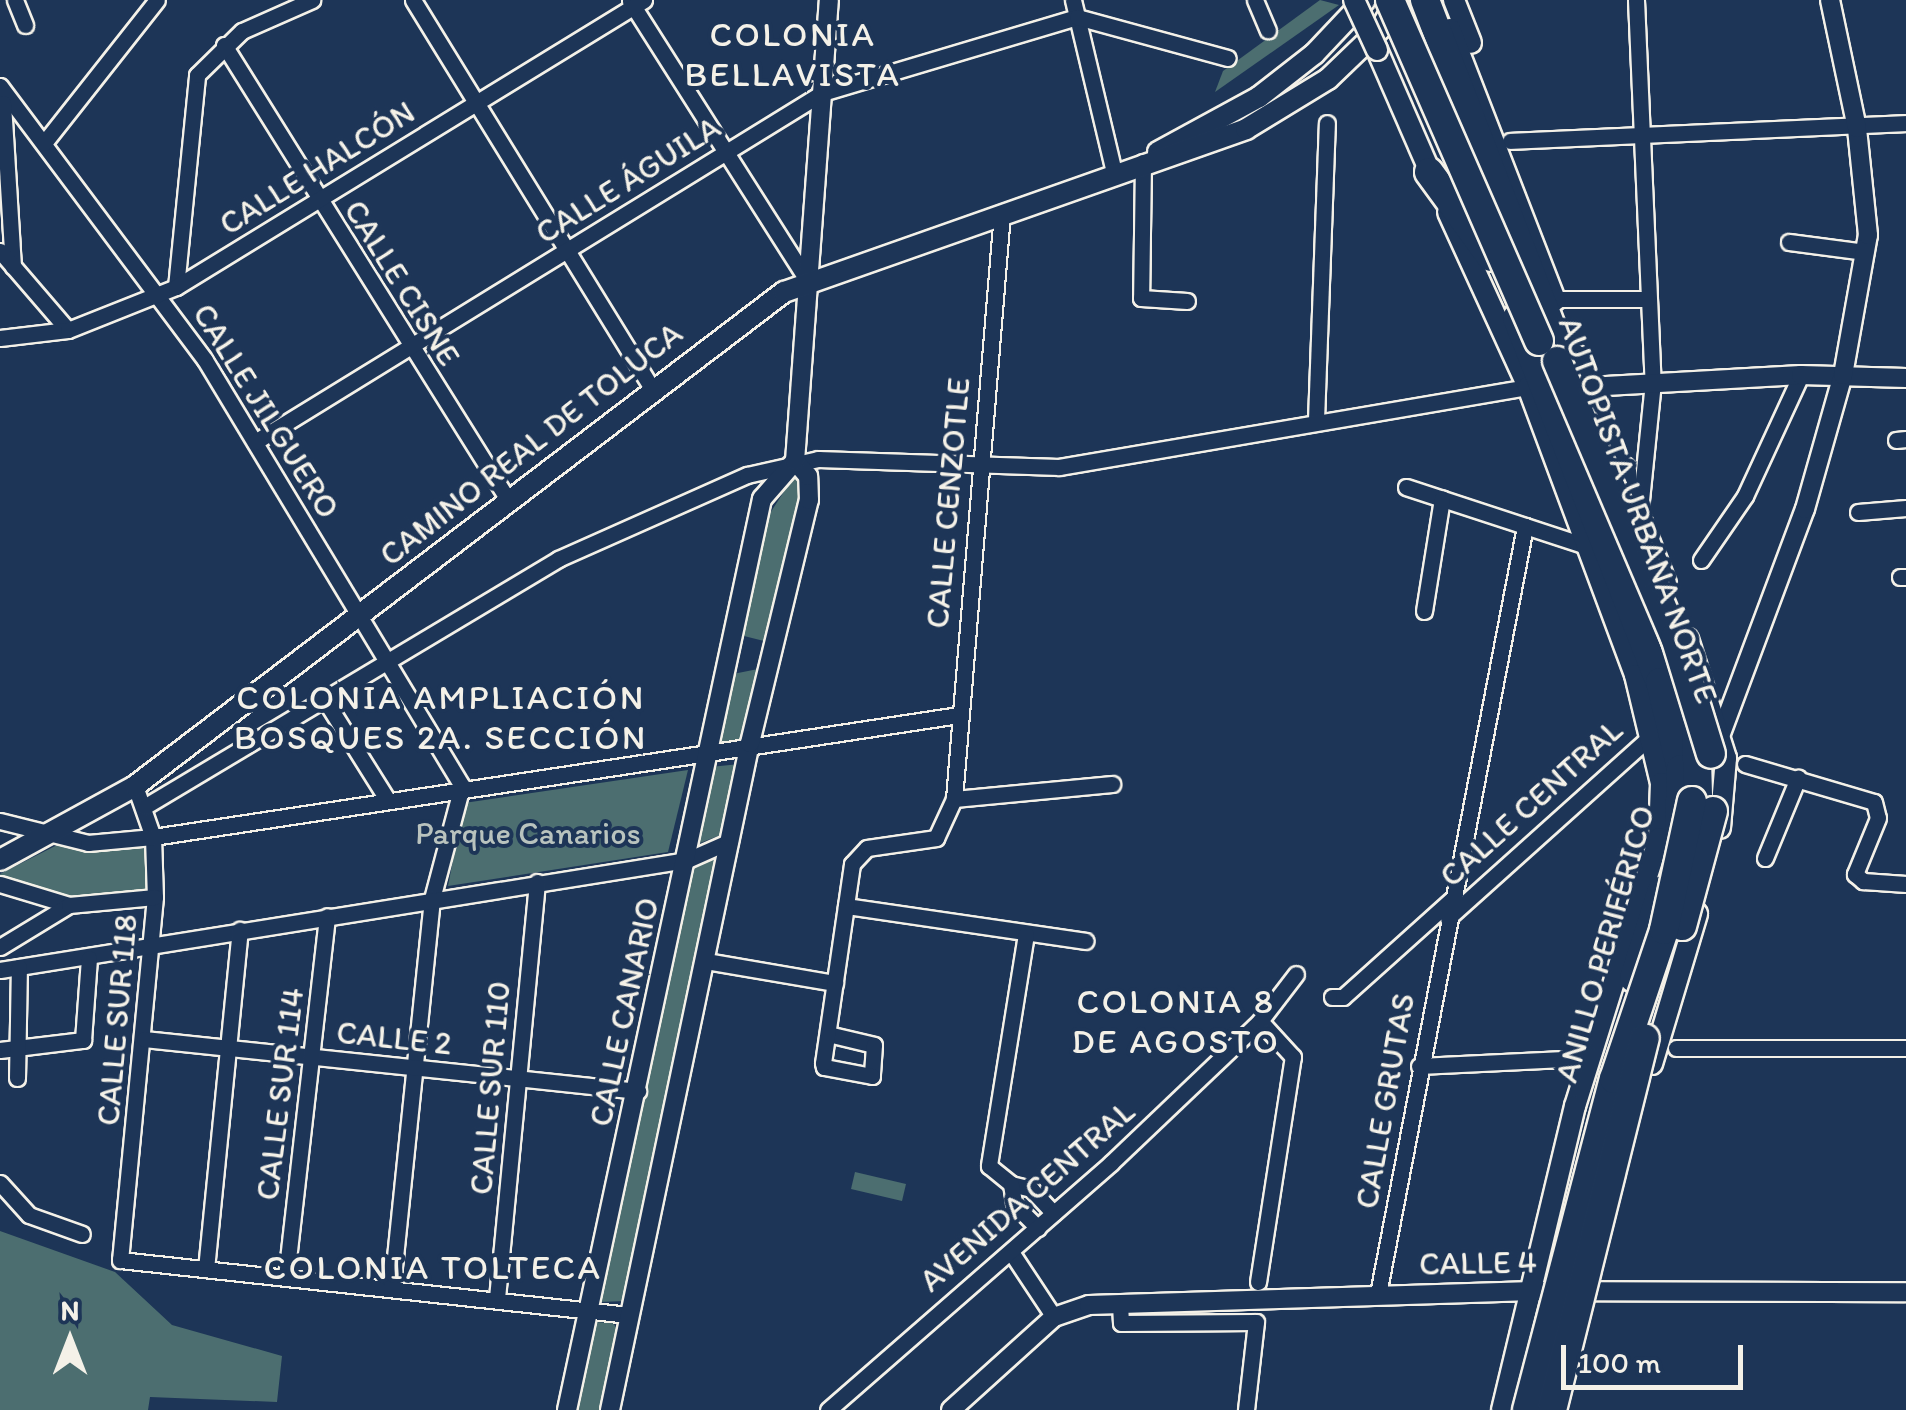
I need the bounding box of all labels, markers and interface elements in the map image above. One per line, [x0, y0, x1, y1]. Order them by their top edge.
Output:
district label: COLONIA BELLAVISTA [683, 13, 903, 95]
street label: CALLE HALCÓN [212, 93, 422, 243]
street label: CALLE ÁGUILA [530, 109, 726, 251]
street label: CALLE CISNE [336, 193, 468, 373]
street label: CALLE JILGUERO [185, 297, 347, 525]
street label: AUTOPISTA URBANA NORTE [1550, 312, 1726, 708]
street label: CAMINO REAL DE TOLUCA [372, 314, 690, 574]
street label: CALLE CENZOTLE [918, 376, 978, 630]
district label: COLONIA AMPLIACIÓN BOSQUES 2A. SECCIÓN [236, 676, 646, 758]
street label: CALLE CENTRAL [1432, 711, 1630, 895]
street label: ANILLO PERIFÉRICO [1547, 801, 1663, 1087]
park label: Parque Canarios [415, 814, 641, 852]
street label: CALLE CANARIO [581, 892, 667, 1132]
street label: CALLE SUR 118 [89, 913, 145, 1127]
street label: CALLE SUR 110 [462, 980, 518, 1196]
district label: COLONIA 8 DE AGOSTO [1072, 980, 1280, 1062]
street label: CALLE SUR 114 [248, 986, 312, 1202]
street label: CALLE GRUTAS [1347, 990, 1423, 1212]
street label: CALLE 2 [335, 1013, 453, 1063]
street label: AVENIDA CENTRAL [912, 1092, 1142, 1300]
street label: CALLE 4 [1419, 1243, 1537, 1283]
district label: COLONIA TOLTECA [262, 1246, 604, 1288]
north arrow [20, 1290, 120, 1390]
text: N [61, 1293, 79, 1327]
scale bar [1566, 1325, 1748, 1387]
text: 100 m [1578, 1344, 1661, 1381]

